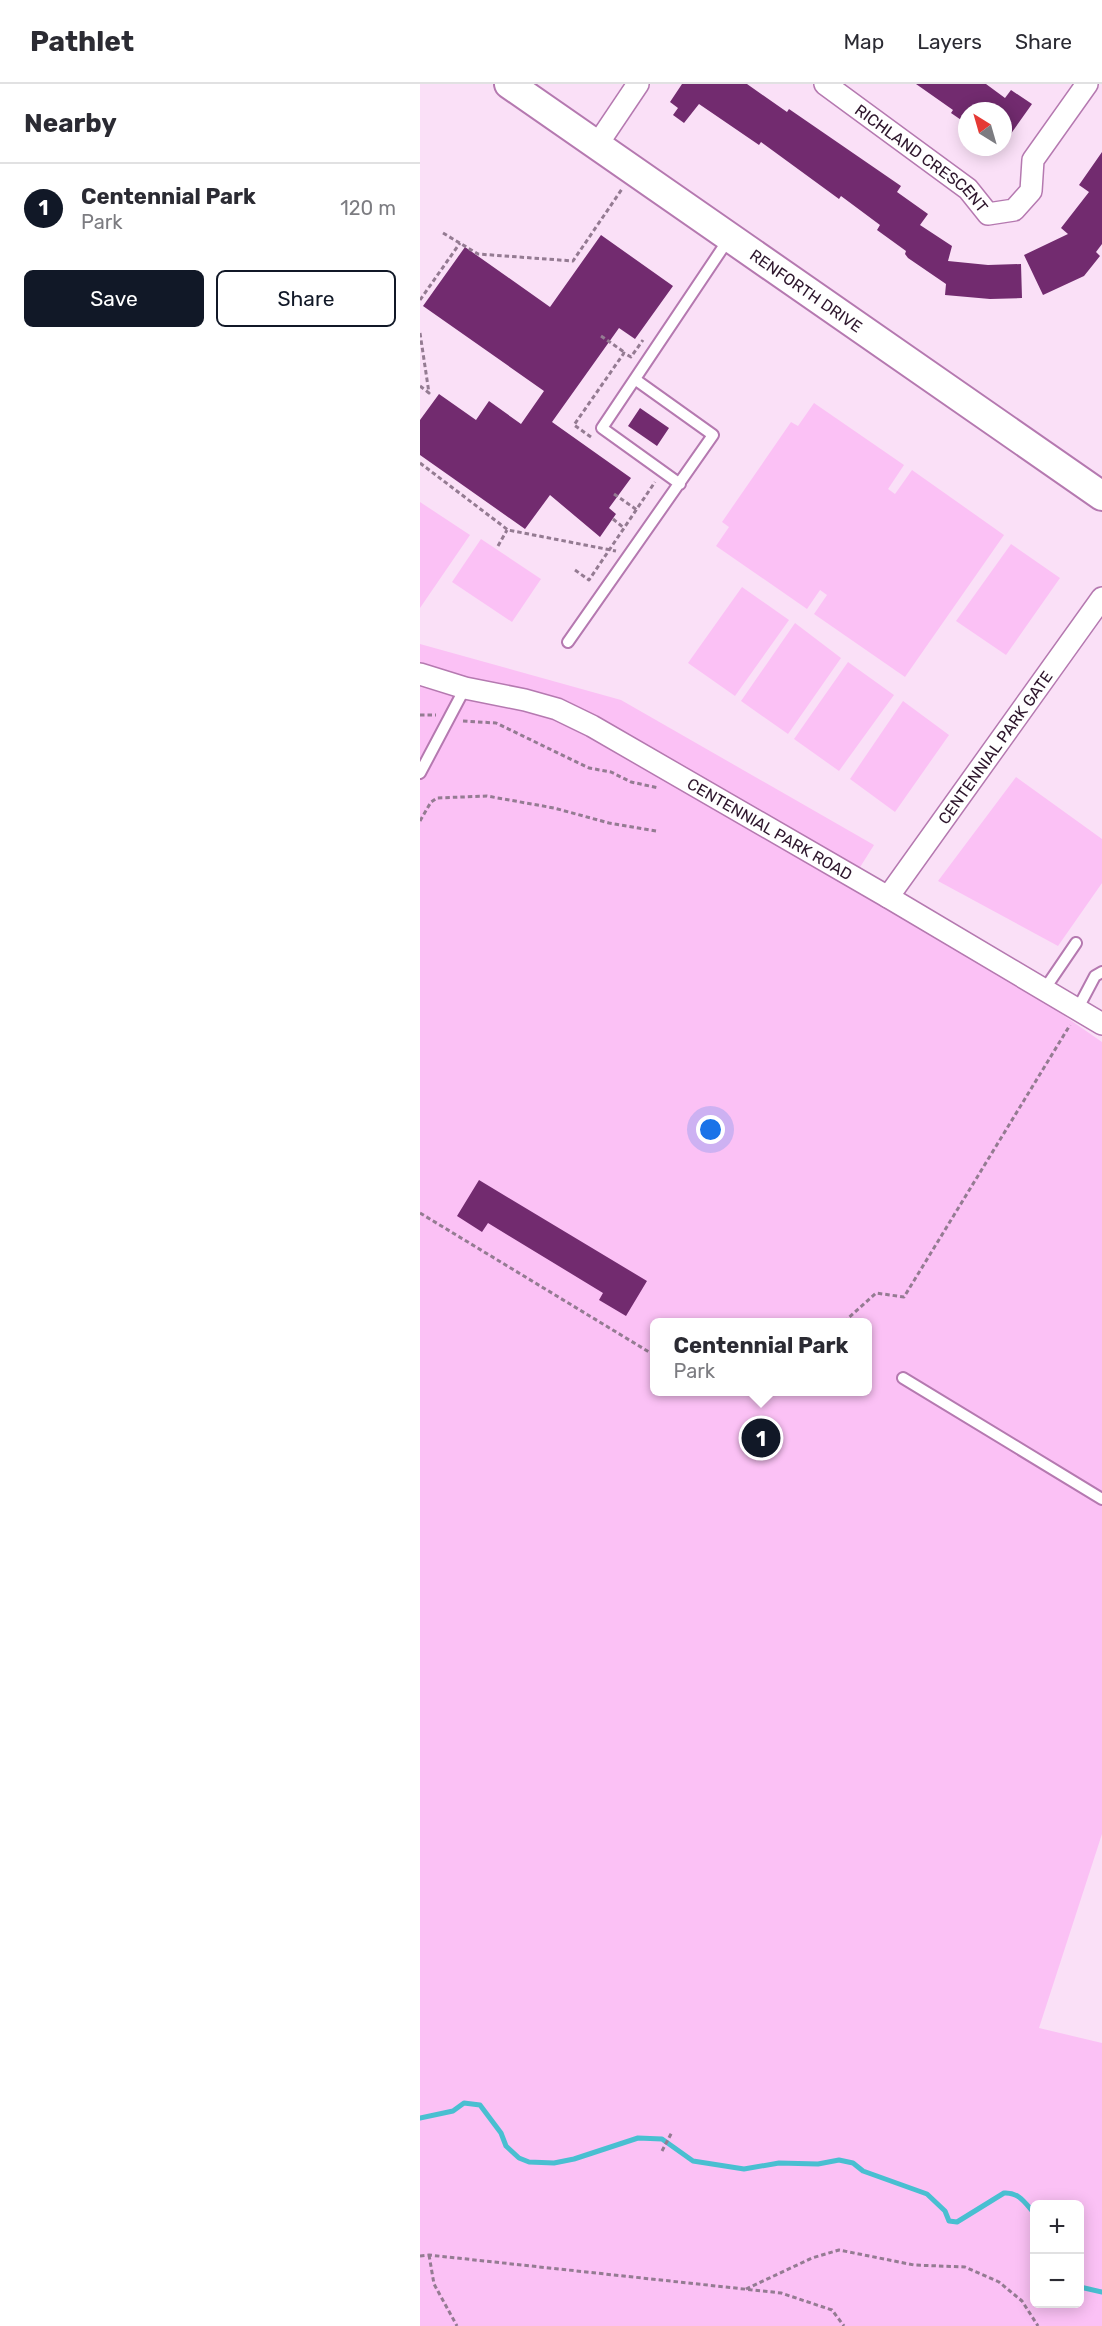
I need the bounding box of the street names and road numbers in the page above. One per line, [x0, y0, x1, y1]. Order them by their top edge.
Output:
street label: RICHLAND CRESCENT [851, 100, 992, 216]
street label: RENFORTH DRIVE [746, 245, 866, 337]
street label: CENTENNIAL PARK GATE [934, 667, 1057, 828]
street label: CENTENNIAL PARK ROAD [684, 774, 856, 884]

